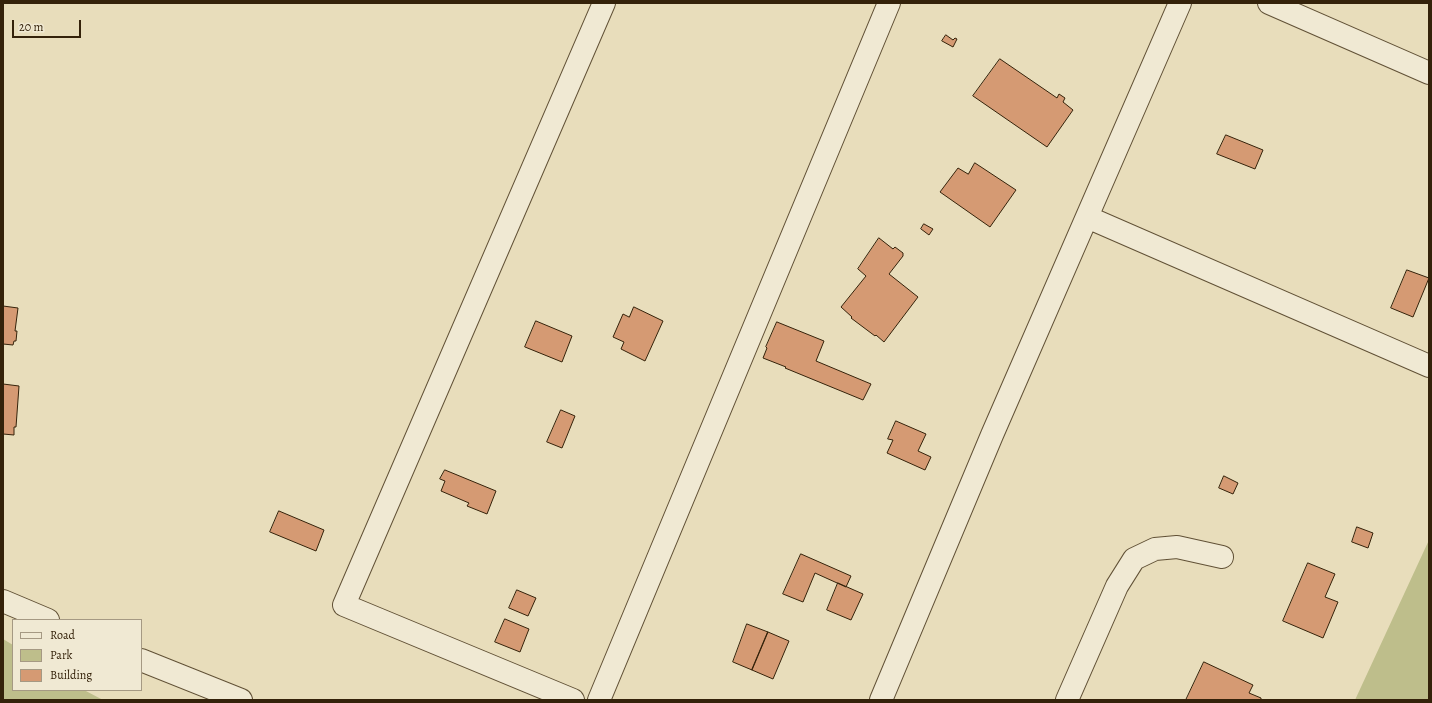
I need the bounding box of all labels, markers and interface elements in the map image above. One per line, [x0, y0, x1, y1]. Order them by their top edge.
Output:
scale bar [14, 12, 83, 38]
text: 20 m [19, 19, 43, 35]
legend [12, 619, 142, 691]
text: Road [50, 627, 75, 643]
text: Park [50, 647, 73, 663]
text: Building [50, 667, 92, 683]

